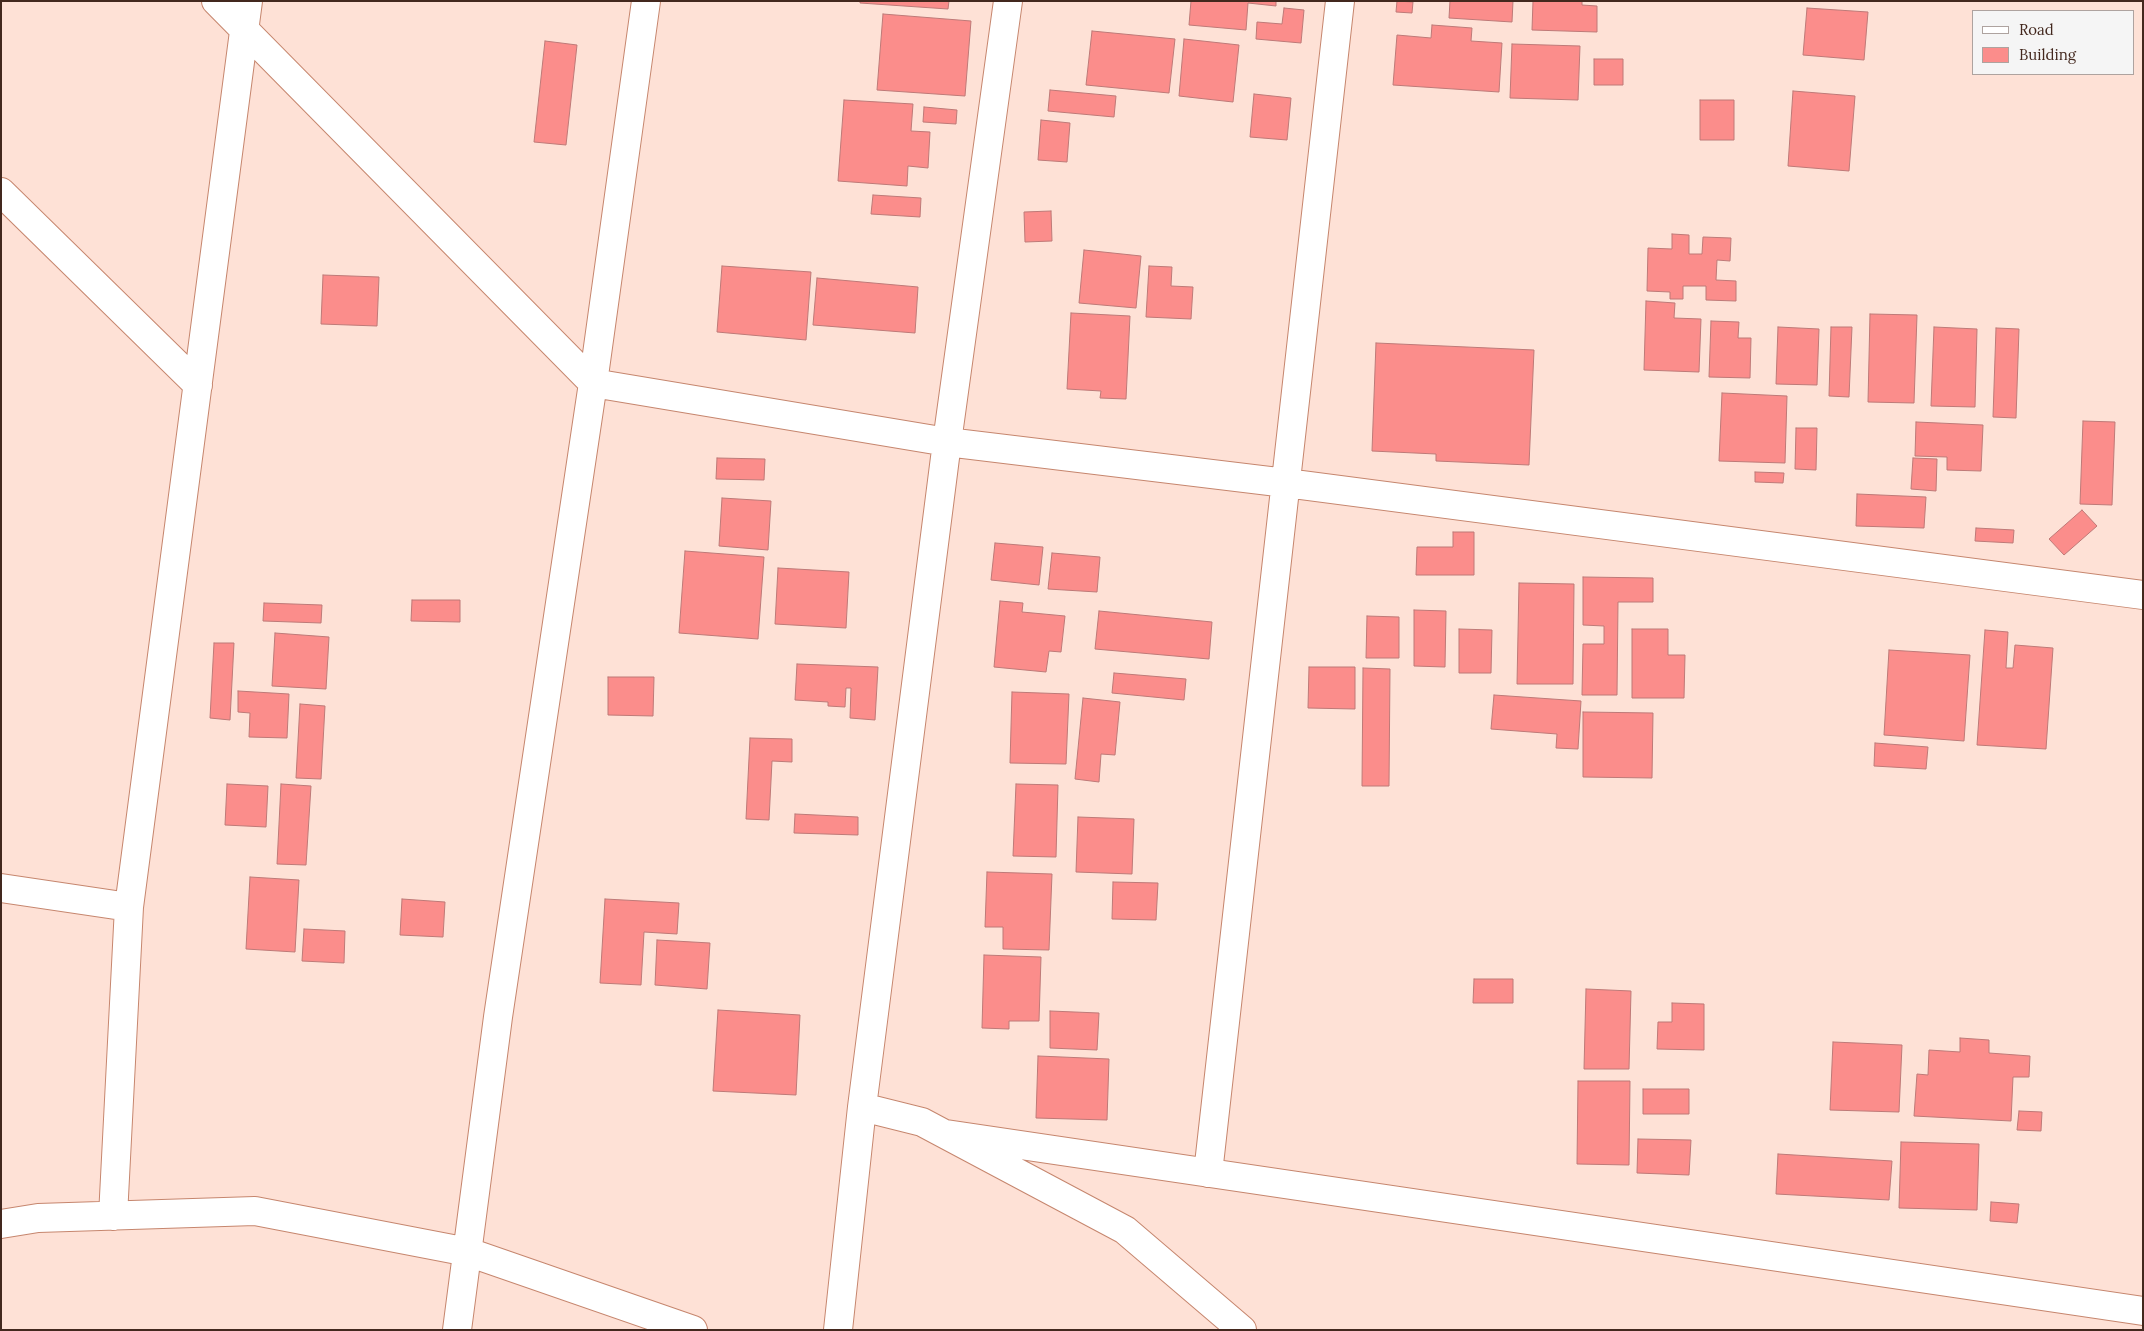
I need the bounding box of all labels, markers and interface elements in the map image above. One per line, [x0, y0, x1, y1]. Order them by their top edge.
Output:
legend [1972, 10, 2134, 75]
text: Road [2019, 20, 2054, 39]
text: Building [2019, 45, 2076, 64]

